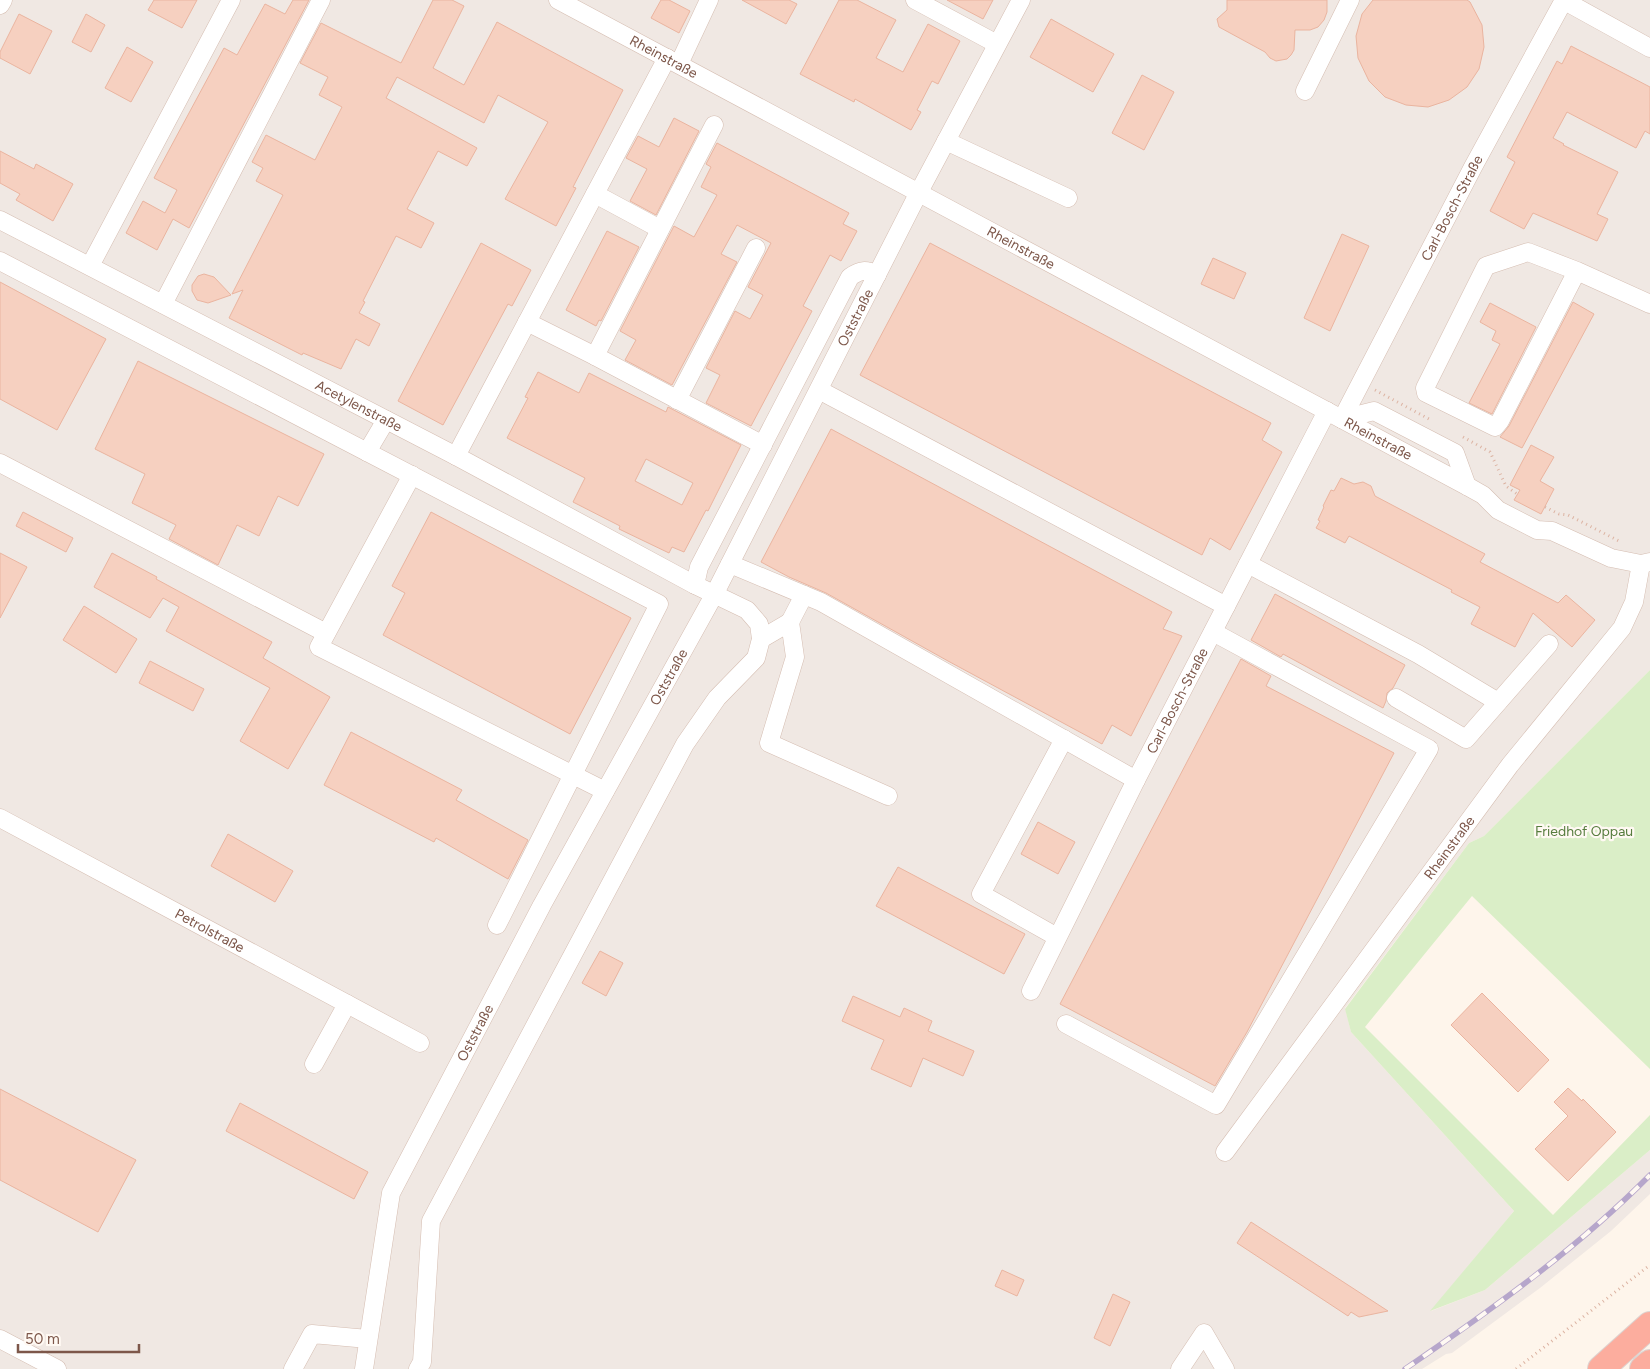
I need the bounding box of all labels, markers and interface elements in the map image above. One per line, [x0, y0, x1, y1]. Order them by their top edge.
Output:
street label: Rheinstraße [627, 32, 701, 82]
street label: Carl-Bosch-Straße [1418, 152, 1487, 264]
street label: Rheinstraße [984, 223, 1058, 273]
street label: Oststraße [834, 286, 877, 349]
street label: Acetylenstraße [312, 377, 405, 436]
street label: Rheinstraße [1341, 414, 1415, 464]
street label: Carl-Bosch-Straße [1143, 645, 1212, 757]
street label: Oststraße [646, 646, 692, 708]
street label: Rheinstraße [1421, 813, 1479, 883]
park label: Friedhof Oppau [1535, 823, 1633, 840]
street label: Petrolstraße [172, 905, 247, 956]
street label: Oststraße [454, 1001, 498, 1064]
scale bar [18, 1322, 139, 1354]
text: 50 m [25, 1330, 60, 1348]

